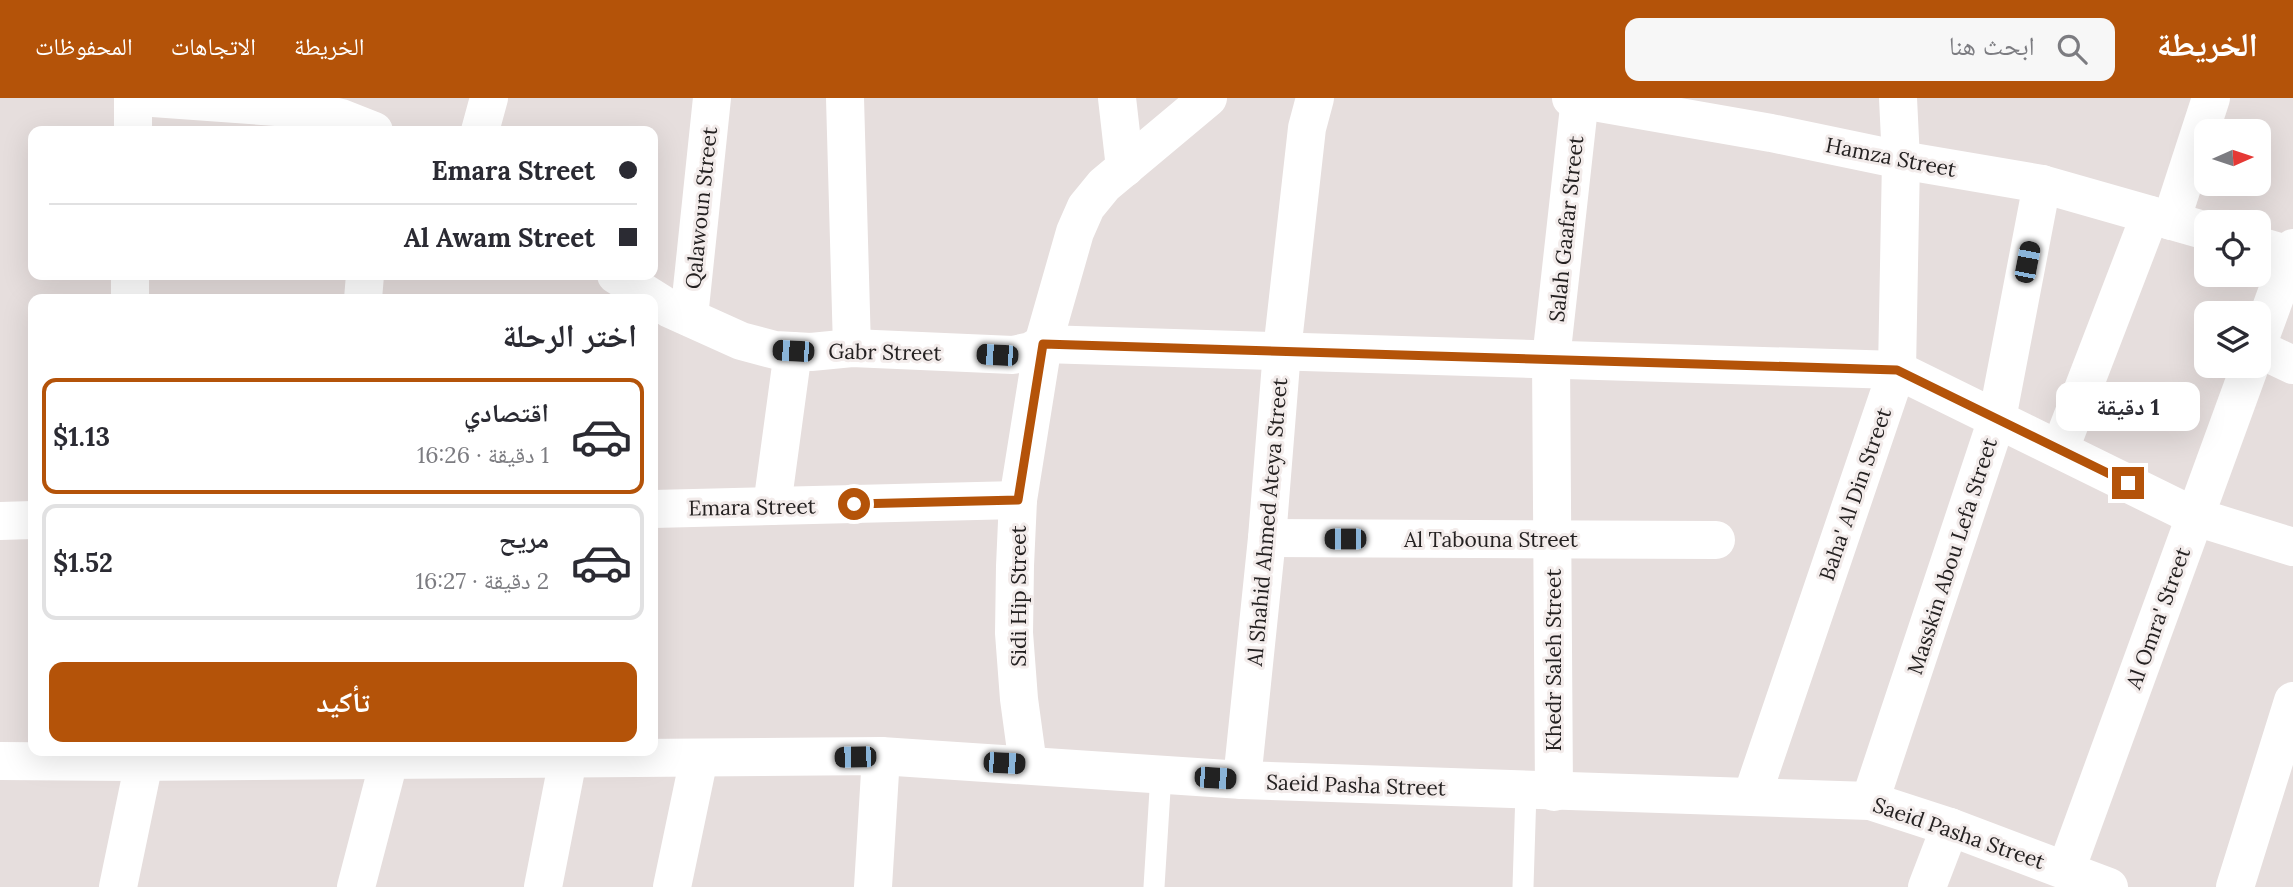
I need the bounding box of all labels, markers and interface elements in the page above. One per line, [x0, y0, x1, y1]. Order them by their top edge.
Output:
search box [1625, 18, 2115, 81]
text: الخريطة [2157, 23, 2258, 65]
text: ابحث هنا [1949, 29, 2035, 62]
icon: search [2053, 30, 2091, 68]
text: المحفوظات [35, 31, 133, 62]
text: الاتجاهات [171, 31, 256, 62]
text: الخريطة [294, 31, 365, 62]
north arrow [2194, 119, 2272, 196]
map controls [2194, 119, 2271, 378]
street label: Qalawoun Street [679, 125, 723, 290]
street label: Hamza Street [1823, 131, 1959, 183]
street label: Salah Gaafar Street [1543, 134, 1589, 323]
text: Emara Street [431, 154, 595, 187]
button: locate [2194, 210, 2271, 287]
text: Al Awam Street [404, 221, 595, 254]
car [2013, 239, 2042, 285]
button: layers [2194, 301, 2271, 378]
text: اختر الرحلة [502, 315, 637, 356]
street label: Gabr Street [828, 338, 943, 367]
car [772, 339, 815, 363]
car [976, 343, 1019, 367]
street label: Al Shahid Ahmed Ateya Street [1241, 376, 1293, 668]
callout: 1 دقيقة [2056, 382, 2200, 430]
text: 1 دقيقة [2096, 392, 2160, 421]
text: اقتصادي [464, 396, 549, 429]
street label: Baha' Al Din Street [1813, 403, 1897, 584]
icon: car [570, 405, 633, 468]
text: $1.13 [53, 420, 110, 453]
street label: Masskin Abou Lefa Street [1901, 433, 2003, 678]
text: 1 دقيقة · 16:26 [417, 440, 549, 469]
route end [2112, 467, 2144, 499]
route start [838, 488, 870, 520]
street label: Emara Street [688, 492, 817, 522]
text: مريح [499, 522, 549, 555]
street label: Sidi Hip Street [1005, 524, 1032, 667]
street label: Al Tabouna Street [1403, 526, 1579, 553]
car [1325, 529, 1367, 550]
icon: car [570, 531, 633, 594]
street label: Al Omra' Street [2120, 543, 2196, 693]
text: $1.52 [53, 546, 113, 579]
text: 2 دقيقة · 16:27 [416, 566, 549, 595]
street label: Khedr Saleh Street [1540, 568, 1567, 751]
button: تأكيد [49, 662, 637, 742]
car [834, 746, 877, 768]
car [983, 751, 1026, 775]
car [1194, 766, 1237, 790]
street label: Saeid Pasha Street [1266, 768, 1447, 802]
street label: Saeid Pasha Street [1870, 791, 2049, 875]

